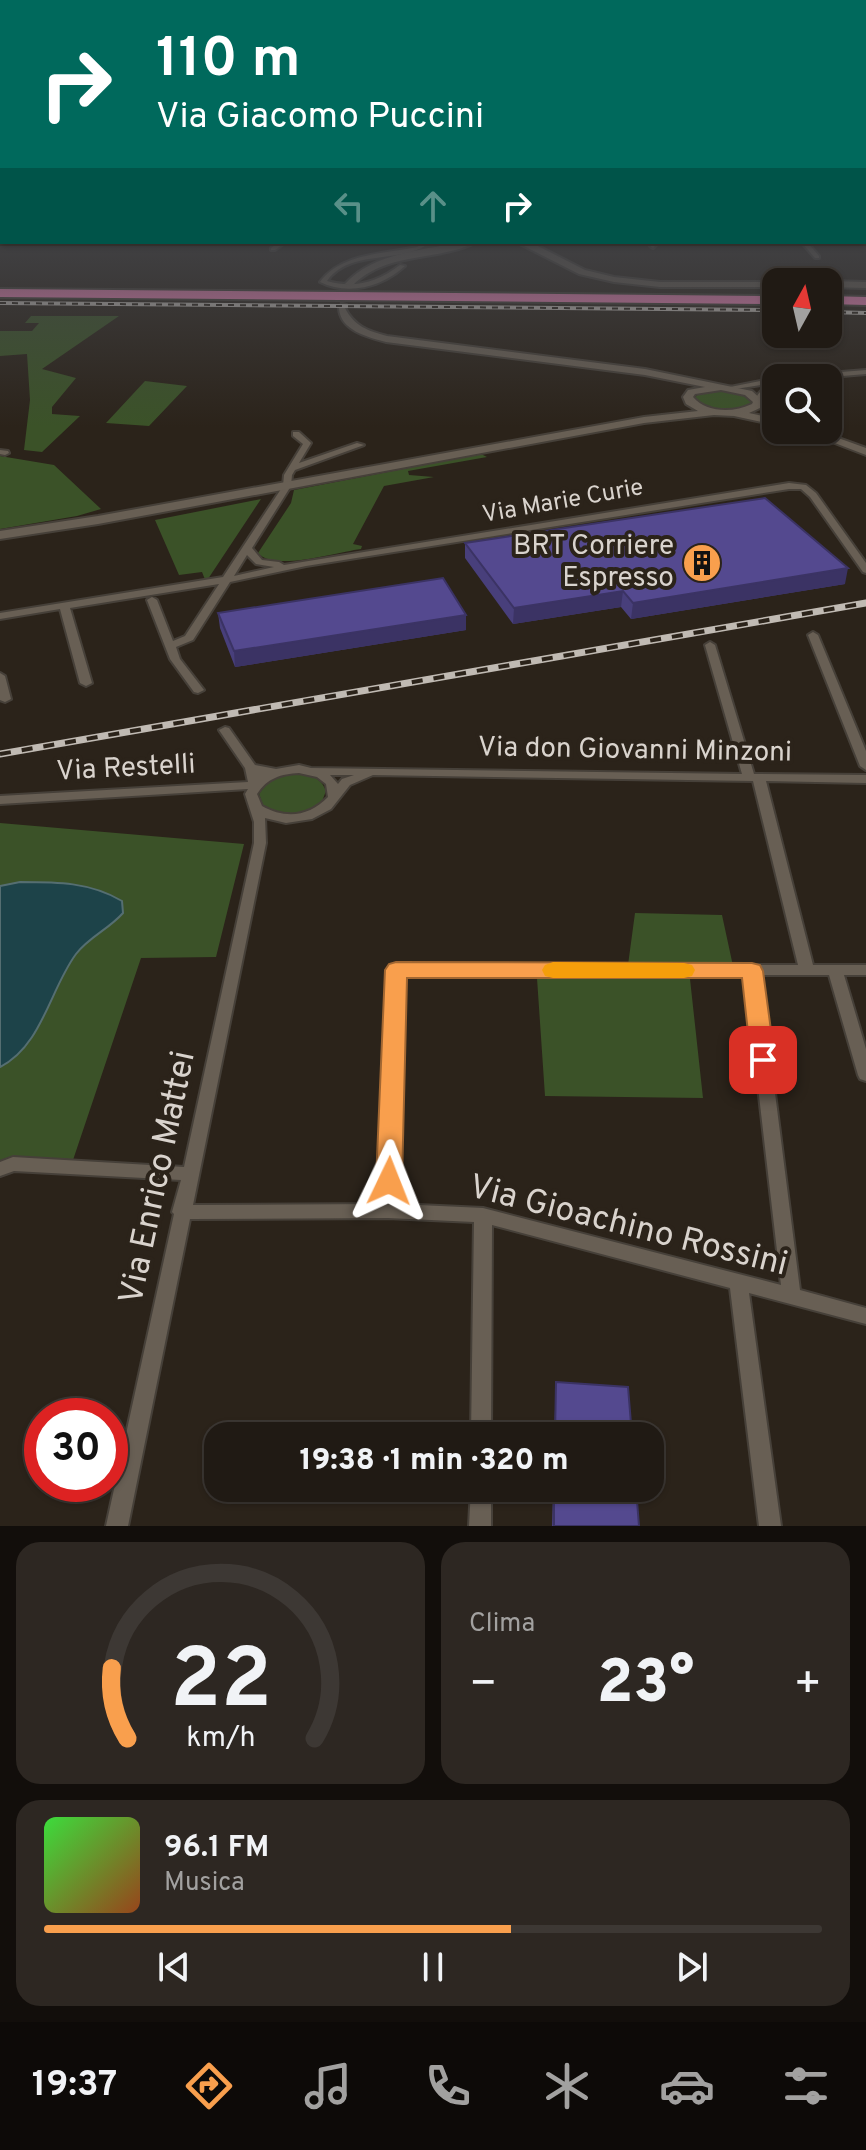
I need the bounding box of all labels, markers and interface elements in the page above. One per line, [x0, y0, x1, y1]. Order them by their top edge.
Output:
text: 110 m [156, 26, 301, 96]
icon: right [24, 32, 128, 136]
text: Via Giacomo Puccini [156, 95, 484, 141]
icon: left [327, 184, 371, 228]
icon: ahead [411, 184, 455, 228]
icon: right [495, 184, 539, 228]
north arrow [762, 268, 842, 348]
map controls [762, 268, 842, 444]
button: search [762, 364, 842, 444]
street label: Via Marie Curie [480, 473, 646, 531]
place label: BRT Corriere Espresso [513, 529, 674, 597]
building icon: BRT Corriere Espresso [681, 542, 723, 584]
street label: Via don Giovanni Minzoni [478, 730, 792, 772]
street label: Via Restelli [55, 747, 197, 791]
pin [729, 1026, 797, 1094]
icon: arrive [741, 1038, 785, 1082]
street label: Via Enrico Mattei [111, 1047, 207, 1309]
position arrow [347, 1139, 431, 1223]
street label: Via Gioachino Rossini [464, 1167, 792, 1287]
speed limit sign: 30 [24, 1398, 128, 1502]
text: 19:38 · 1 min · 320 m [299, 1443, 569, 1480]
text: Clima [469, 1608, 535, 1641]
text: 22 [170, 1632, 271, 1737]
text: 23° [597, 1648, 694, 1724]
text: − [469, 1658, 497, 1714]
text: + [794, 1658, 822, 1714]
text: km/h [186, 1721, 255, 1757]
text: 96.1 FM [164, 1830, 269, 1867]
text: Musica [164, 1867, 245, 1900]
icon: previous [152, 1945, 196, 1989]
icon: pause [411, 1945, 455, 1989]
icon: next [670, 1945, 714, 1989]
icon: directions [181, 2058, 237, 2114]
icon: music [300, 2058, 356, 2114]
icon: phone [420, 2058, 476, 2114]
icon: climate [539, 2058, 595, 2114]
icon: car [659, 2058, 715, 2114]
icon: filters [778, 2058, 834, 2114]
text: 19:37 [32, 2063, 117, 2109]

